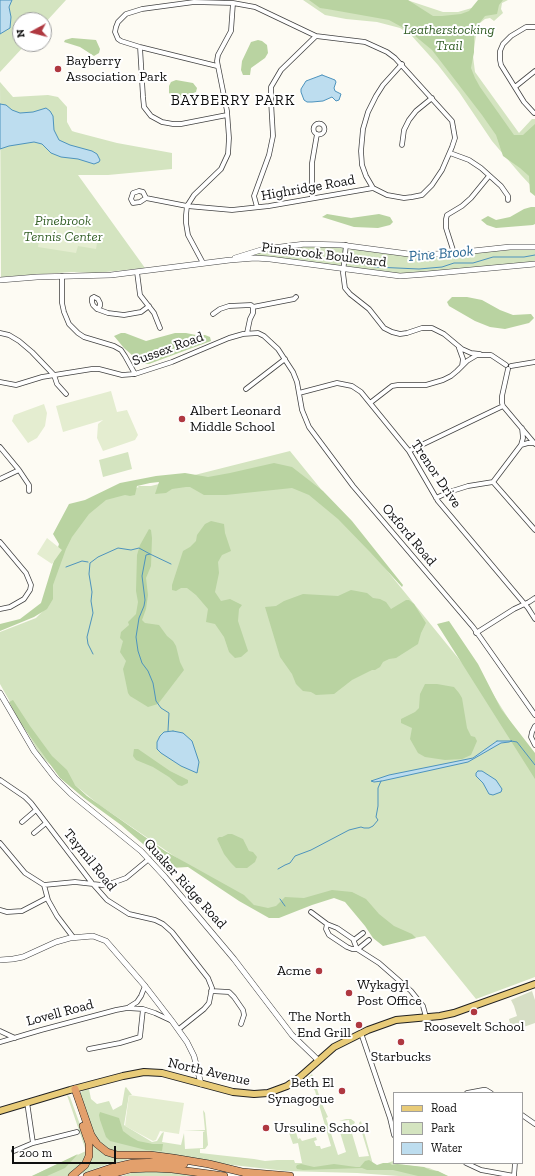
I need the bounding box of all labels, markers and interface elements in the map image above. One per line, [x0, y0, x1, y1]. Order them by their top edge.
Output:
north arrow [12, 12, 52, 52]
park label: Leatherstocking Trail [403, 22, 495, 54]
text: N [14, 28, 28, 38]
place label: Bayberry Association Park [66, 53, 167, 86]
marker: Bayberry Association Park [53, 64, 63, 74]
district label: BAYBERRY PARK [171, 92, 295, 110]
street label: Highridge Road [260, 171, 356, 205]
park label: Pinebrook Tennis Center [24, 213, 102, 246]
street label: Pinebrook Boulevard [261, 239, 387, 271]
water label: Pine Brook [408, 242, 474, 266]
street label: Sussex Road [130, 328, 206, 370]
place label: Albert Leonard Middle School [190, 403, 281, 436]
marker: Albert Leonard Middle School [177, 414, 187, 424]
street label: Trenor Drive [407, 437, 465, 511]
street label: Oxford Road [378, 501, 440, 569]
street label: Taymil Road [60, 826, 120, 894]
street label: Quaker Ridge Road [140, 836, 230, 932]
place label: Acme [277, 963, 311, 979]
marker: Acme [314, 966, 324, 976]
place label: Wykagyl Post Office [357, 977, 422, 1010]
marker: Wykagyl Post Office [344, 988, 354, 998]
street label: Lovell Road [25, 996, 95, 1030]
marker: Roosevelt School [469, 1007, 479, 1017]
place label: The North End Grill [289, 1009, 351, 1042]
place label: Roosevelt School [424, 1019, 524, 1035]
marker: The North End Grill [354, 1020, 364, 1030]
marker: Starbucks [396, 1037, 406, 1047]
place label: Starbucks [371, 1049, 431, 1065]
street label: North Avenue [166, 1054, 252, 1090]
place label: Beth El Synagogue [268, 1075, 334, 1108]
marker: Beth El Synagogue [337, 1086, 347, 1096]
legend [393, 1092, 523, 1164]
text: Road [431, 1101, 457, 1115]
place label: Ursuline School [274, 1120, 369, 1136]
text: Park [431, 1121, 455, 1135]
marker: Ursuline School [261, 1123, 271, 1133]
scale bar [14, 1138, 118, 1164]
text: Water [431, 1141, 463, 1155]
text: 200 m [19, 1146, 52, 1160]

